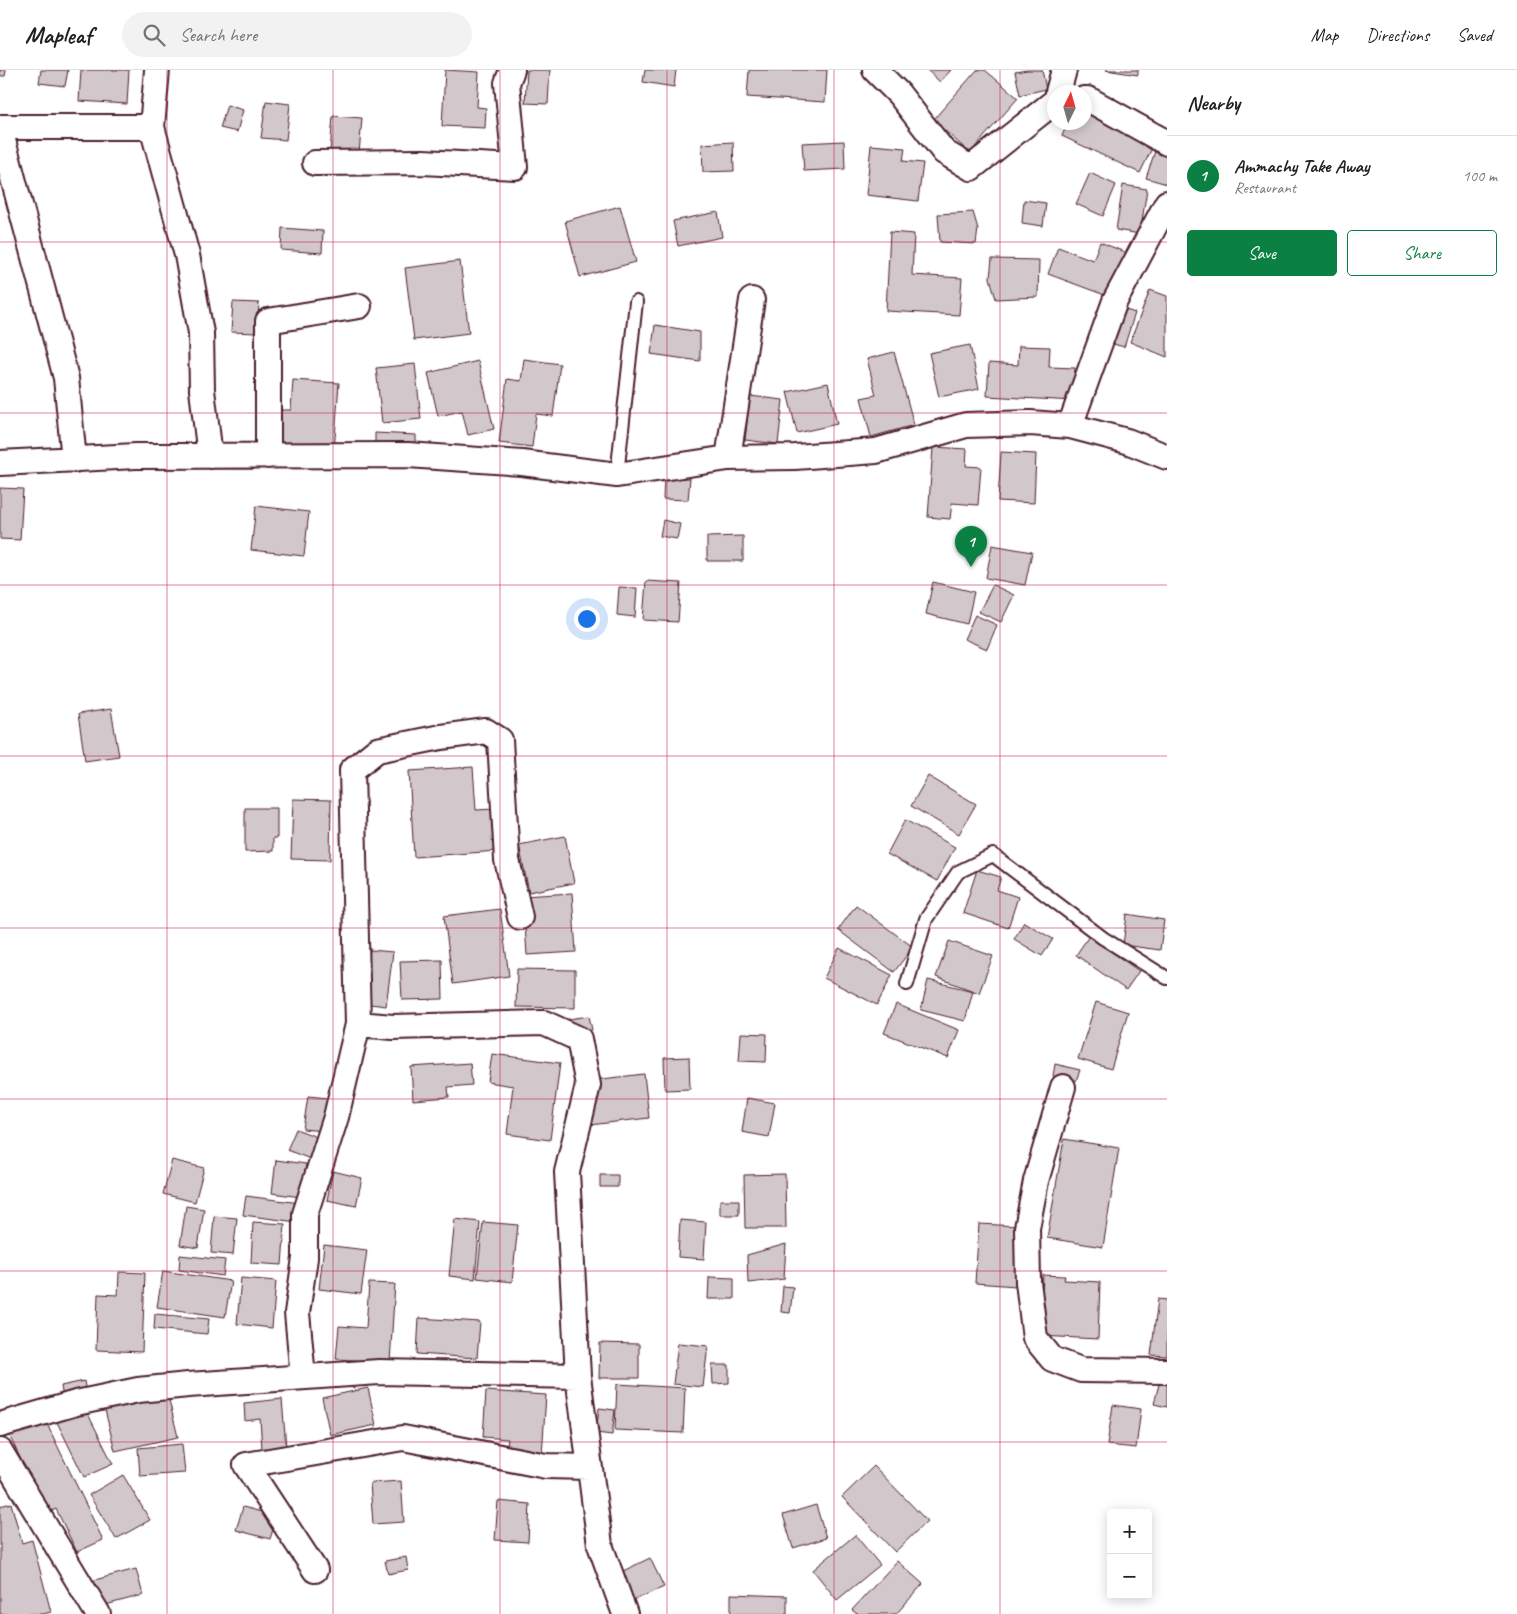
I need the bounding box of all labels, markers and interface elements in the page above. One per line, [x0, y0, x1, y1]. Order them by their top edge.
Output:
search box [122, 12, 472, 57]
text: Mapleaf [25, 20, 92, 50]
icon: search [140, 21, 168, 49]
text: Search here [180, 23, 257, 47]
text: Map [1311, 24, 1338, 46]
text: Directions [1366, 24, 1429, 46]
text: Saved [1457, 24, 1492, 46]
north arrow [1047, 85, 1092, 130]
text: Nearby [1187, 90, 1240, 116]
text: Ammachy Take Away [1234, 154, 1369, 178]
text: 1 [1199, 166, 1207, 186]
text: 100 m [1463, 166, 1497, 186]
text: Restaurant [1234, 178, 1296, 198]
button: Save [1187, 230, 1337, 276]
button: Share [1347, 230, 1497, 276]
pin: 1 [955, 526, 987, 567]
your location [574, 606, 600, 632]
map controls [1107, 1509, 1152, 1599]
button: + [1107, 1509, 1152, 1554]
button: − [1107, 1554, 1152, 1599]

